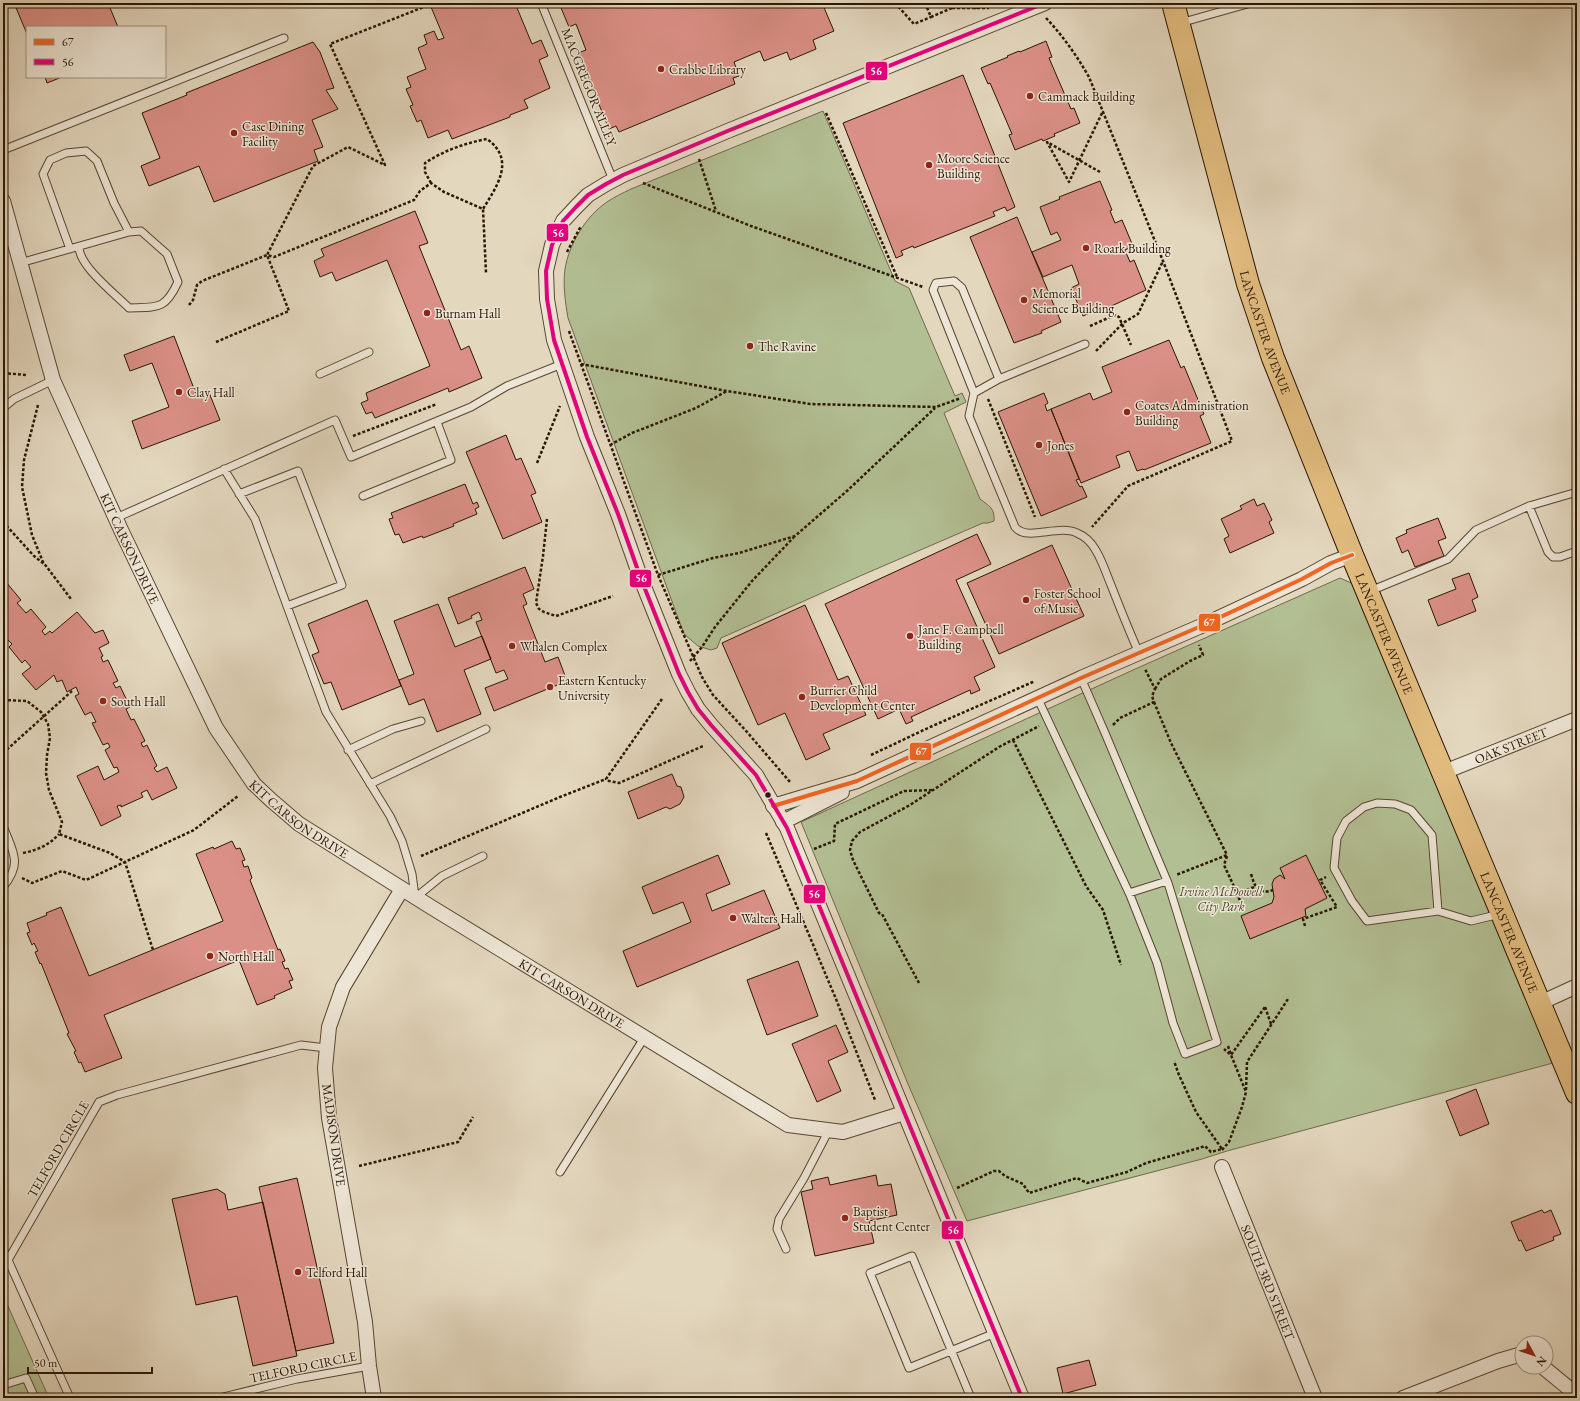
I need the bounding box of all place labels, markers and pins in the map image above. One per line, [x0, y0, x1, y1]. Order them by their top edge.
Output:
place label: Crabbe Library [669, 61, 746, 78]
marker: Crabbe Library [656, 64, 666, 74]
place label: Cammack Building [1038, 88, 1135, 105]
marker: Cammack Building [1025, 91, 1035, 101]
place label: Case Dining Facility [242, 118, 304, 150]
marker: Case Dining Facility [229, 128, 239, 138]
place label: Moore Science Building [937, 150, 1010, 182]
marker: Moore Science Building [924, 160, 934, 170]
place label: Roark Building [1094, 240, 1171, 257]
marker: Roark Building [1081, 243, 1091, 253]
place label: Memorial Science Building [1032, 285, 1115, 317]
marker: Memorial Science Building [1019, 295, 1029, 305]
place label: Burnam Hall [435, 305, 501, 322]
marker: Burnam Hall [422, 308, 432, 318]
place label: The Ravine [758, 338, 816, 355]
marker: The Ravine [745, 341, 755, 351]
place label: Clay Hall [187, 384, 235, 401]
marker: Clay Hall [174, 387, 184, 397]
place label: Coates Administration Building [1135, 397, 1249, 429]
marker: Coates Administration Building [1122, 407, 1132, 417]
place label: Jones [1046, 437, 1074, 454]
marker: Jones [1034, 440, 1044, 450]
place label: Foster School of Music [1034, 585, 1101, 617]
marker: Foster School of Music [1021, 595, 1031, 605]
place label: Jane F. Campbell Building [917, 621, 1004, 653]
marker: Jane F. Campbell Building [905, 631, 915, 641]
place label: Whalen Complex [520, 638, 608, 655]
marker: Whalen Complex [507, 641, 517, 651]
place label: Eastern Kentucky University [558, 672, 646, 704]
marker: Eastern Kentucky University [545, 682, 555, 692]
place label: Burrier Child Development Center [810, 682, 916, 714]
marker: Burrier Child Development Center [797, 692, 807, 702]
place label: South Hall [111, 693, 166, 710]
marker: South Hall [98, 696, 108, 706]
unlabelled marker [763, 790, 773, 800]
place label: Walters Hall [741, 910, 802, 927]
marker: Walters Hall [728, 913, 738, 923]
place label: North Hall [218, 948, 274, 965]
marker: North Hall [205, 951, 215, 961]
place label: Baptist Student Center [853, 1203, 930, 1235]
marker: Baptist Student Center [840, 1213, 850, 1223]
place label: Telford Hall [306, 1264, 367, 1281]
marker: Telford Hall [293, 1267, 303, 1277]

